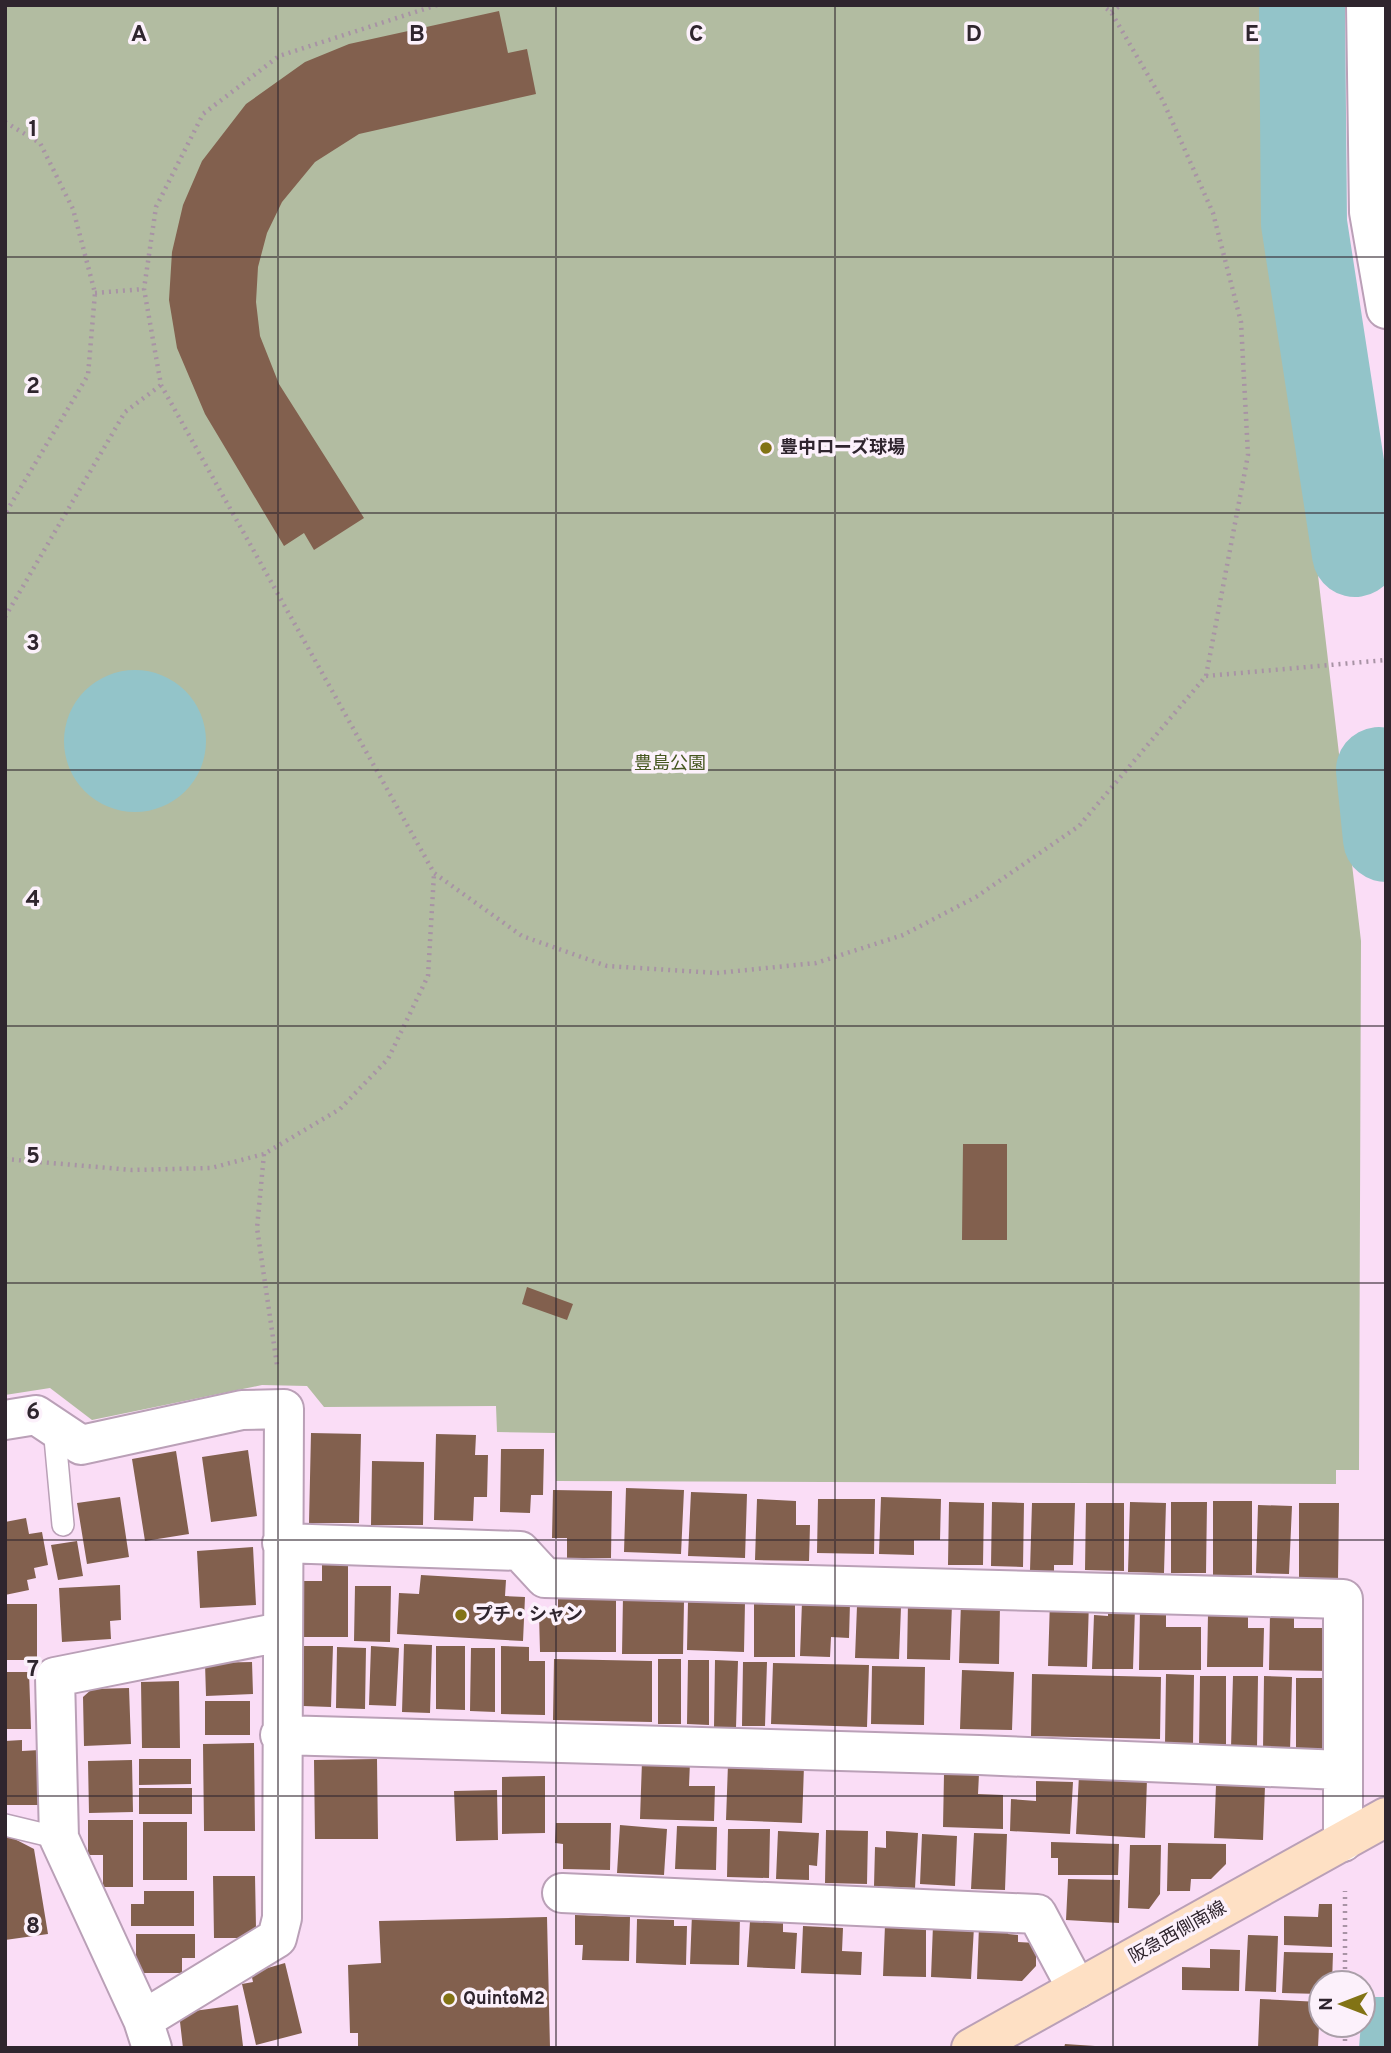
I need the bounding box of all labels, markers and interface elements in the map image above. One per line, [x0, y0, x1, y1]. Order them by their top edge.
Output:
text: A [131, 21, 147, 50]
text: B [409, 21, 425, 50]
text: C [689, 21, 703, 50]
text: D [966, 21, 982, 50]
text: E [1245, 21, 1259, 50]
text: 1 [28, 116, 38, 145]
text: 2 [26, 373, 40, 402]
place label: 豊中ローズ球場 [780, 437, 905, 460]
marker: 豊中ローズ球場 [758, 440, 774, 456]
text: 3 [26, 630, 40, 659]
park label: 豊島公園 [634, 753, 706, 776]
text: 4 [26, 886, 40, 915]
text: 5 [26, 1143, 40, 1172]
text: 6 [26, 1399, 40, 1428]
place label: プチ・シャン [475, 1604, 583, 1627]
marker: プチ・シャン [453, 1607, 469, 1623]
text: 7 [27, 1656, 39, 1685]
street label: 阪急西側南線 [1125, 1897, 1231, 1969]
text: 8 [26, 1913, 40, 1942]
north arrow [1307, 1969, 1377, 2039]
place label: QuintoM2 [463, 1988, 545, 2011]
marker: QuintoM2 [441, 1991, 457, 2007]
text: N [1315, 1997, 1339, 2011]

